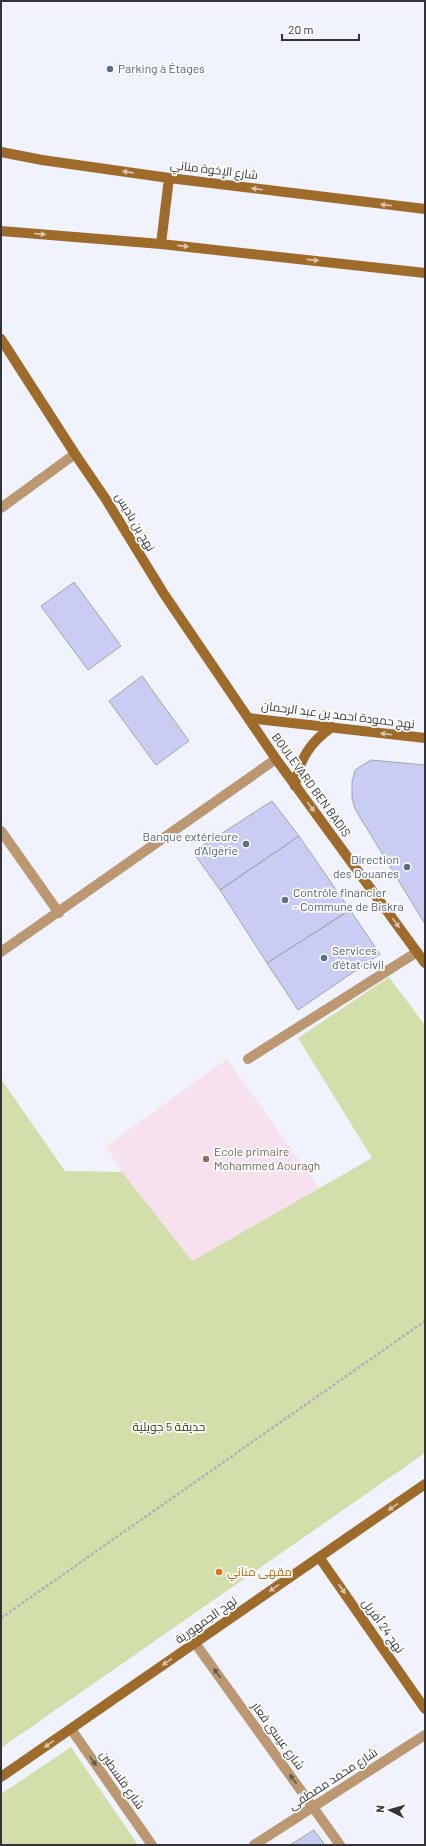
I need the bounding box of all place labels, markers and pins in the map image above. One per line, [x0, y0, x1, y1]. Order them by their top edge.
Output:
place label: Parking à Étages [118, 61, 205, 75]
marker: Parking à Étages [105, 64, 115, 74]
place label: Banque extérieure d'Algérie [143, 829, 238, 857]
marker: Banque extérieure d'Algérie [241, 839, 251, 849]
place label: Direction des Douanes [333, 852, 399, 880]
marker: Direction des Douanes [402, 862, 412, 872]
place label: Contrôle financier - Commune de Biskra [293, 885, 404, 913]
marker: Contrôle financier - Commune de Biskra [280, 895, 290, 905]
place label: Services d'état civil [332, 943, 384, 971]
marker: Services d'état civil [319, 953, 329, 963]
place label: Ecole primaire Mohammed Aouragh [214, 1144, 320, 1172]
marker: Ecole primaire Mohammed Aouragh [201, 1154, 211, 1164]
place label: مقهى مناني [227, 1564, 292, 1582]
marker: مقهى مناني [214, 1567, 224, 1577]

